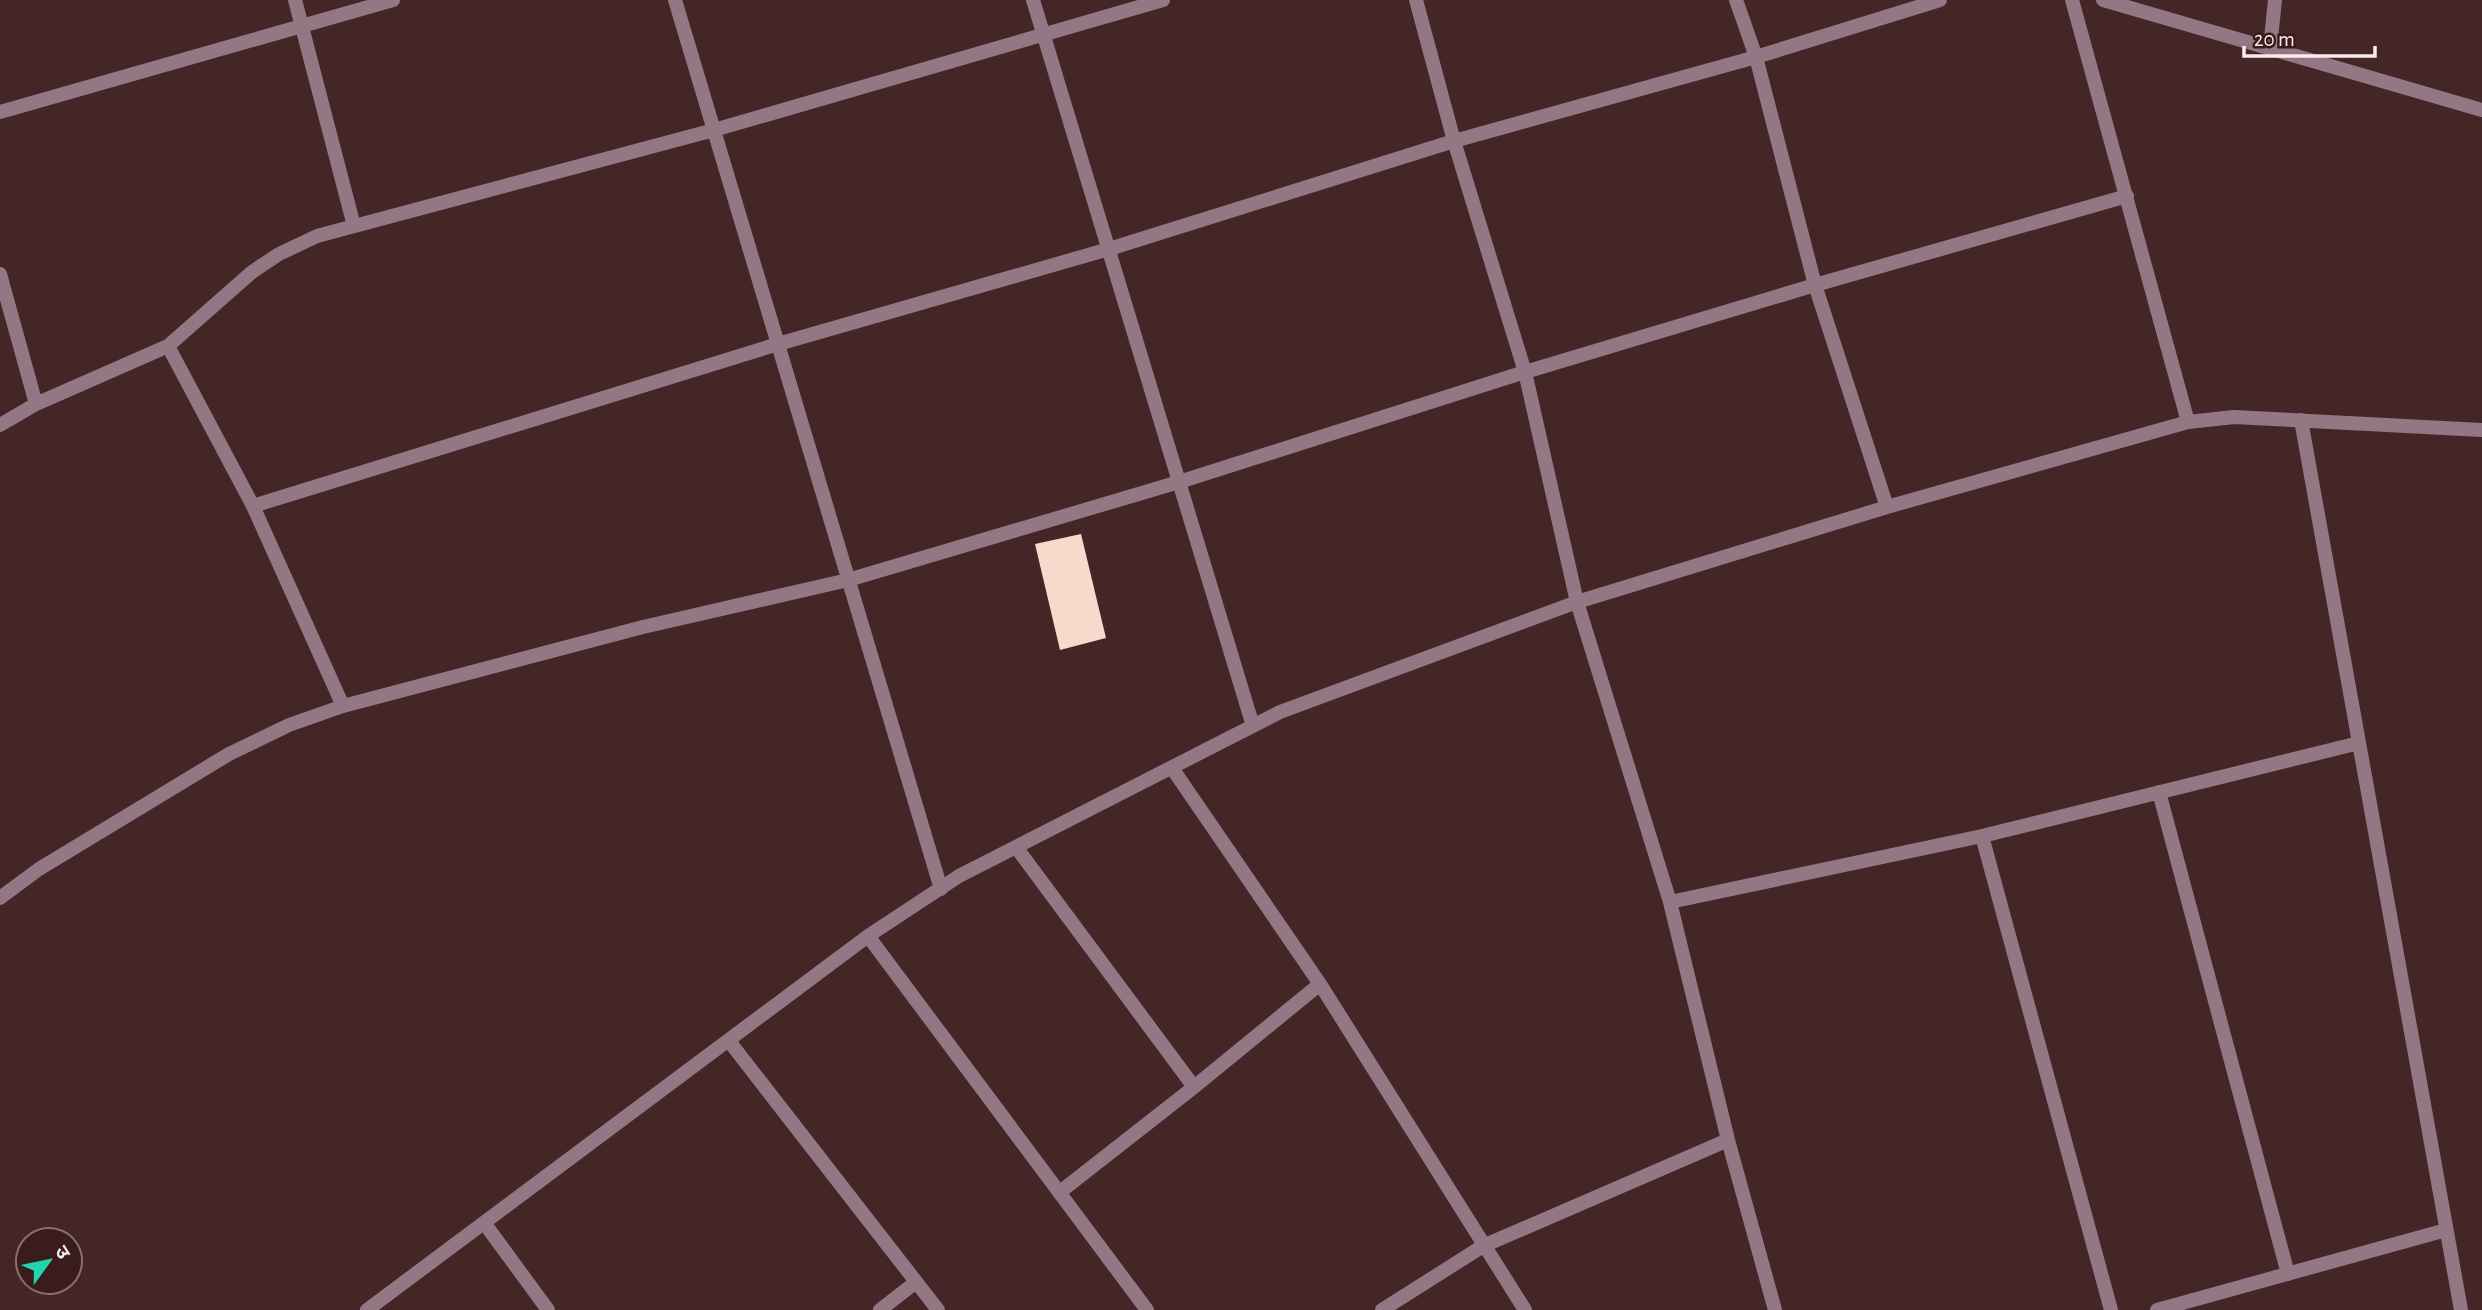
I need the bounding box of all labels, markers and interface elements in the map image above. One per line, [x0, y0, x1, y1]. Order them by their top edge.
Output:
scale bar [2244, 14, 2375, 58]
text: 20 m [2254, 29, 2295, 50]
north arrow [14, 1226, 84, 1296]
text: उ [51, 1243, 73, 1263]

